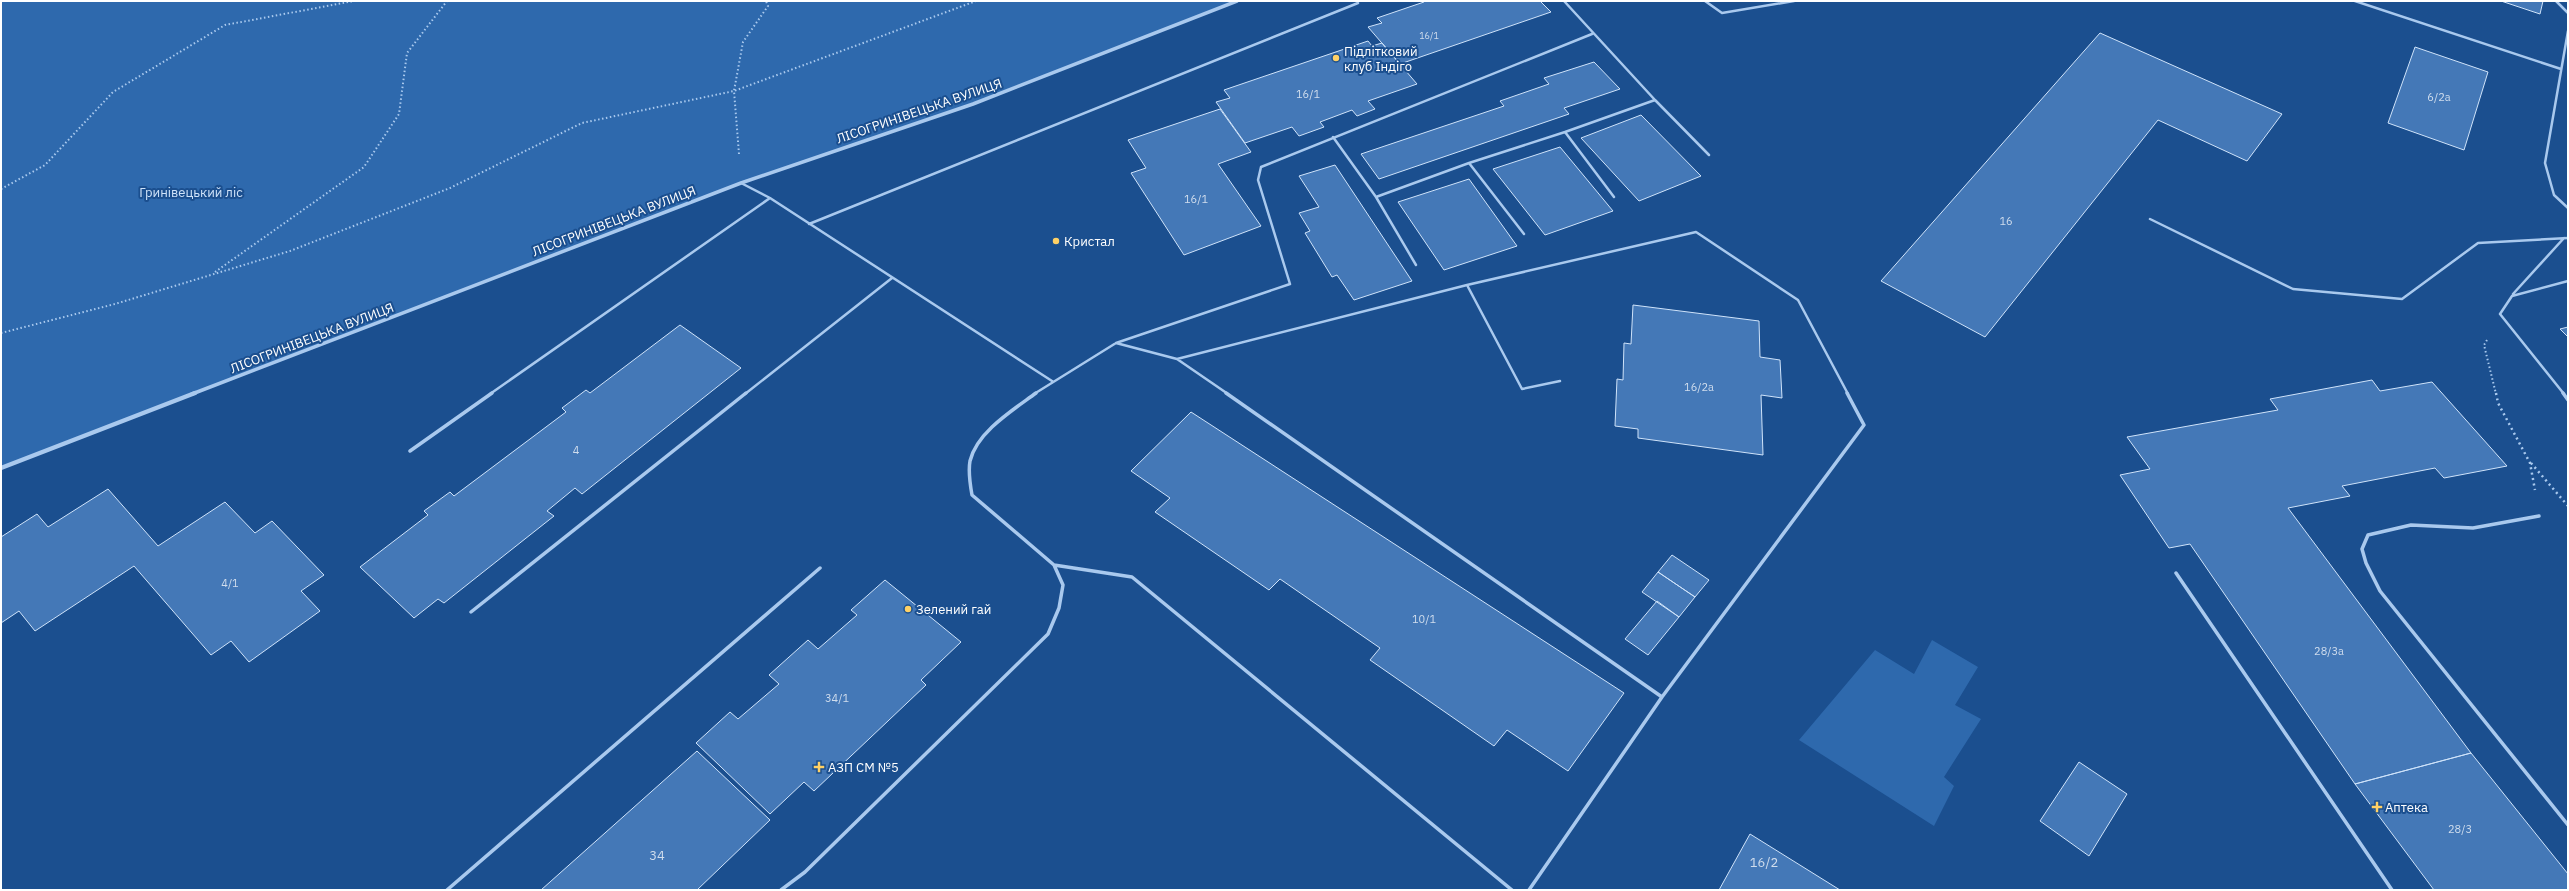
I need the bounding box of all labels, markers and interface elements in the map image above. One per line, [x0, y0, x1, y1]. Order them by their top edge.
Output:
house number: 16/1 [1419, 30, 1439, 41]
place label: Підлітковий клуб Індіго [1344, 43, 1418, 75]
marker: Підлітковий клуб Індіго [1331, 53, 1341, 63]
street label: ЛІСОГРИНІВЕЦЬКА ВУЛИЦЯ [834, 75, 1004, 147]
house number: 16/1 [1296, 87, 1320, 101]
house number: 6/2а [2427, 90, 2451, 104]
street label: ЛІСОГРИНІВЕЦЬКА ВУЛИЦЯ [530, 182, 698, 260]
park label: Гринівецький ліс [139, 184, 243, 201]
house number: 16/1 [1184, 192, 1208, 206]
house number: 16 [1999, 214, 2013, 228]
place label: Кристал [1064, 233, 1115, 250]
marker: Кристал [1051, 236, 1061, 246]
street label: ЛІСОГРИНІВЕЦЬКА ВУЛИЦЯ [228, 299, 396, 377]
house number: 16/2а [1684, 380, 1714, 394]
house number: 4 [573, 443, 580, 457]
house number: 4/1 [221, 576, 239, 590]
place label: Зелений гай [916, 601, 991, 618]
marker: Зелений гай [903, 604, 913, 614]
house number: 10/1 [1412, 612, 1436, 626]
house number: 28/3а [2314, 644, 2344, 658]
house number: 34/1 [825, 691, 849, 705]
place label: АЗП СМ №5 [828, 759, 899, 776]
marker: АЗП СМ №5 [813, 761, 825, 773]
place label: Аптека [2385, 799, 2428, 816]
marker: Аптека [2372, 802, 2382, 812]
house number: 28/3 [2448, 822, 2472, 836]
house number: 34 [649, 847, 665, 864]
house number: 16/2 [1750, 854, 1778, 871]

